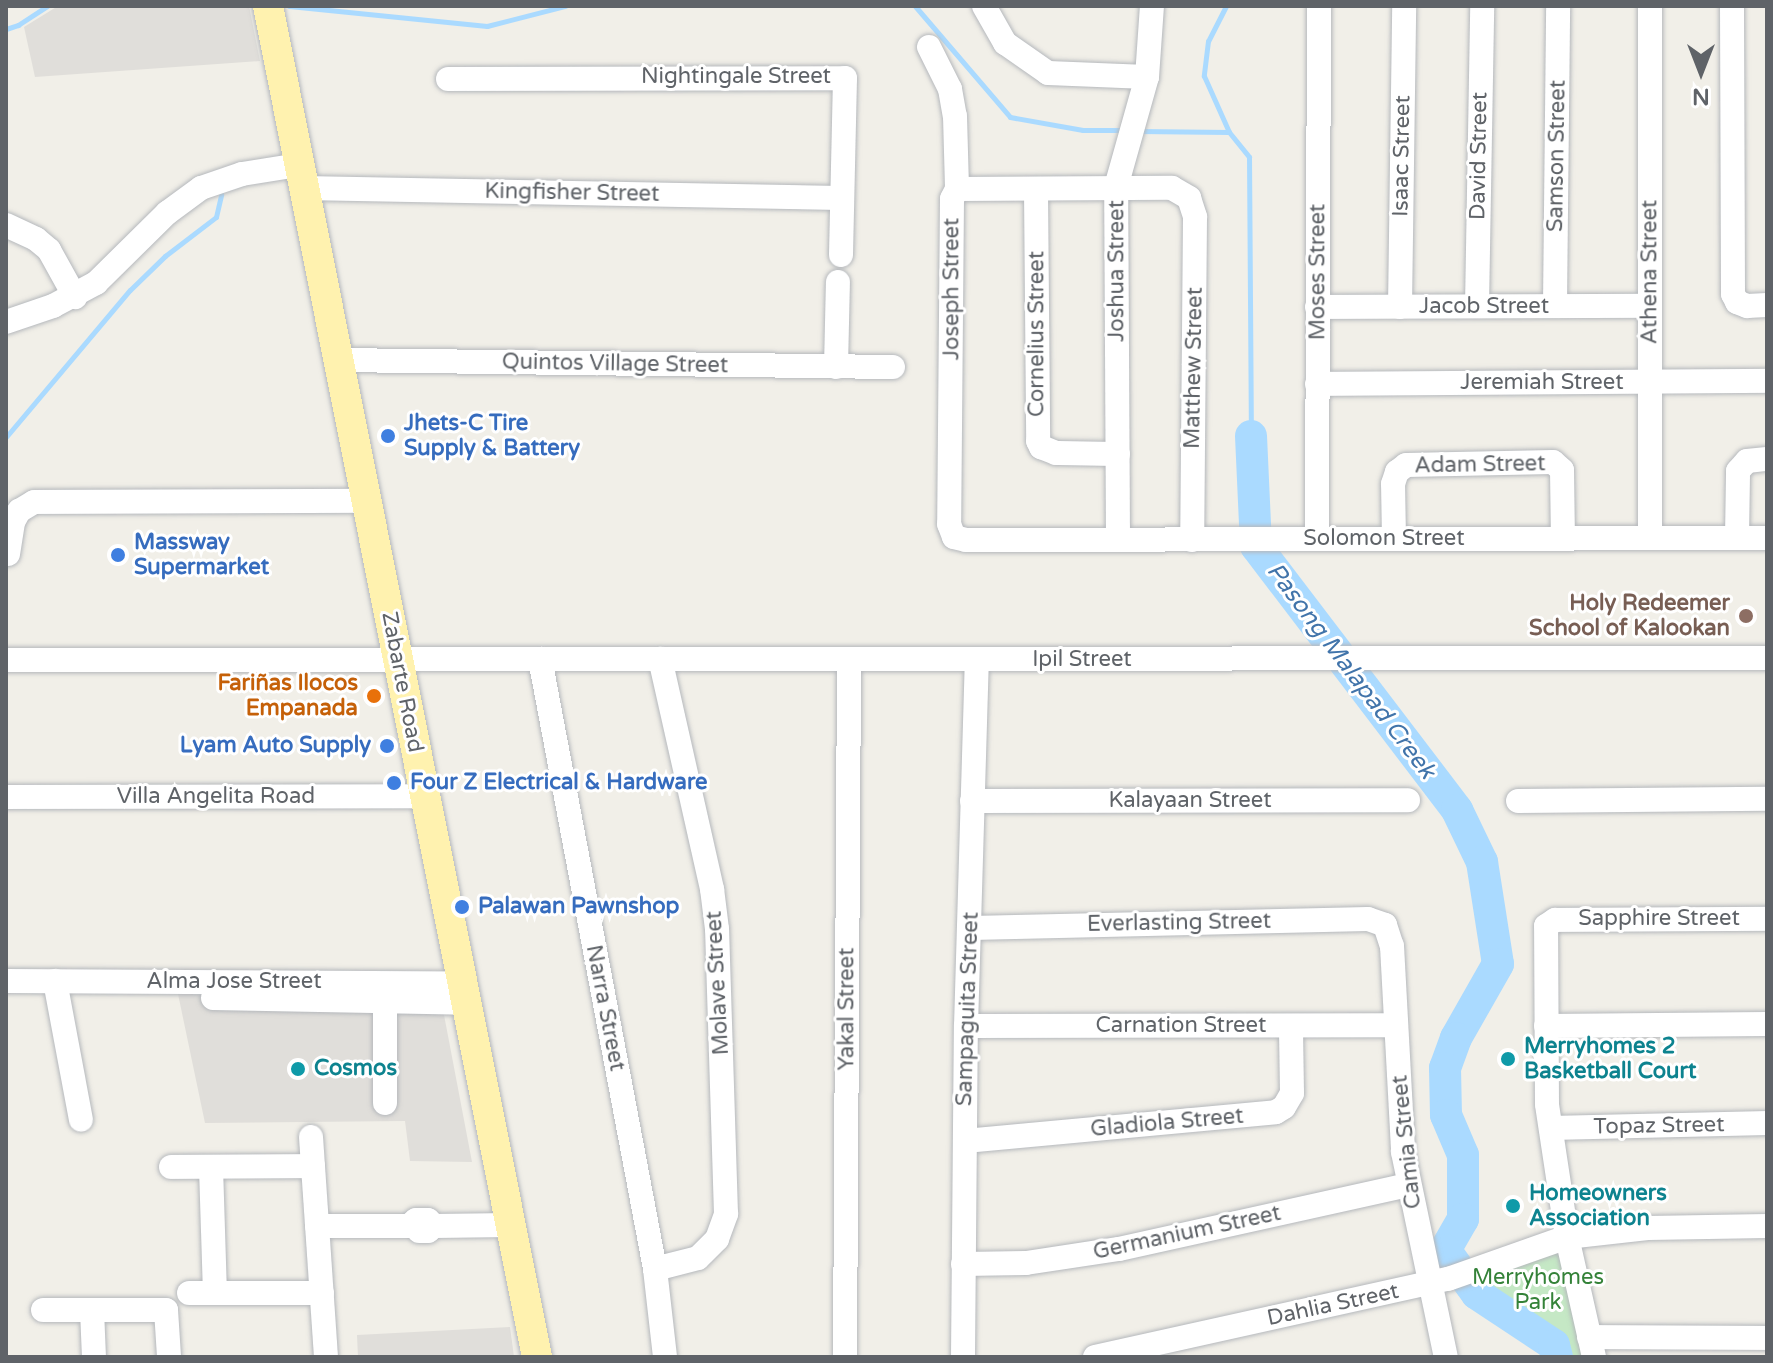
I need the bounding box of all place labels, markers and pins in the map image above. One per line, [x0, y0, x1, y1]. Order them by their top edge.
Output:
place label: Jhets-C Tire Supply & Battery [404, 410, 580, 462]
marker: Jhets-C Tire Supply & Battery [379, 427, 397, 445]
place label: Massway Supermarket [134, 529, 269, 580]
marker: Massway Supermarket [109, 546, 127, 564]
place label: Holy Redeemer School of Kalookan [1529, 590, 1730, 642]
marker: Holy Redeemer School of Kalookan [1737, 607, 1755, 625]
place label: Fariñas Ilocos Empanada [218, 670, 358, 722]
marker: Fariñas Ilocos Empanada [365, 687, 383, 705]
place label: Lyam Auto Supply [180, 733, 371, 759]
marker: Lyam Auto Supply [378, 737, 396, 755]
place label: Four Z Electrical & Hardware [410, 770, 707, 796]
marker: Four Z Electrical & Hardware [385, 774, 403, 792]
place label: Palawan Pawnshop [478, 894, 679, 920]
marker: Palawan Pawnshop [453, 898, 471, 916]
place label: Merryhomes 2 Basketball Court [1524, 1033, 1696, 1084]
marker: Merryhomes 2 Basketball Court [1499, 1050, 1517, 1068]
place label: Cosmos [314, 1056, 397, 1082]
marker: Cosmos [289, 1060, 307, 1078]
place label: Homeowners Association [1529, 1180, 1667, 1232]
marker: Homeowners Association [1504, 1197, 1522, 1215]

